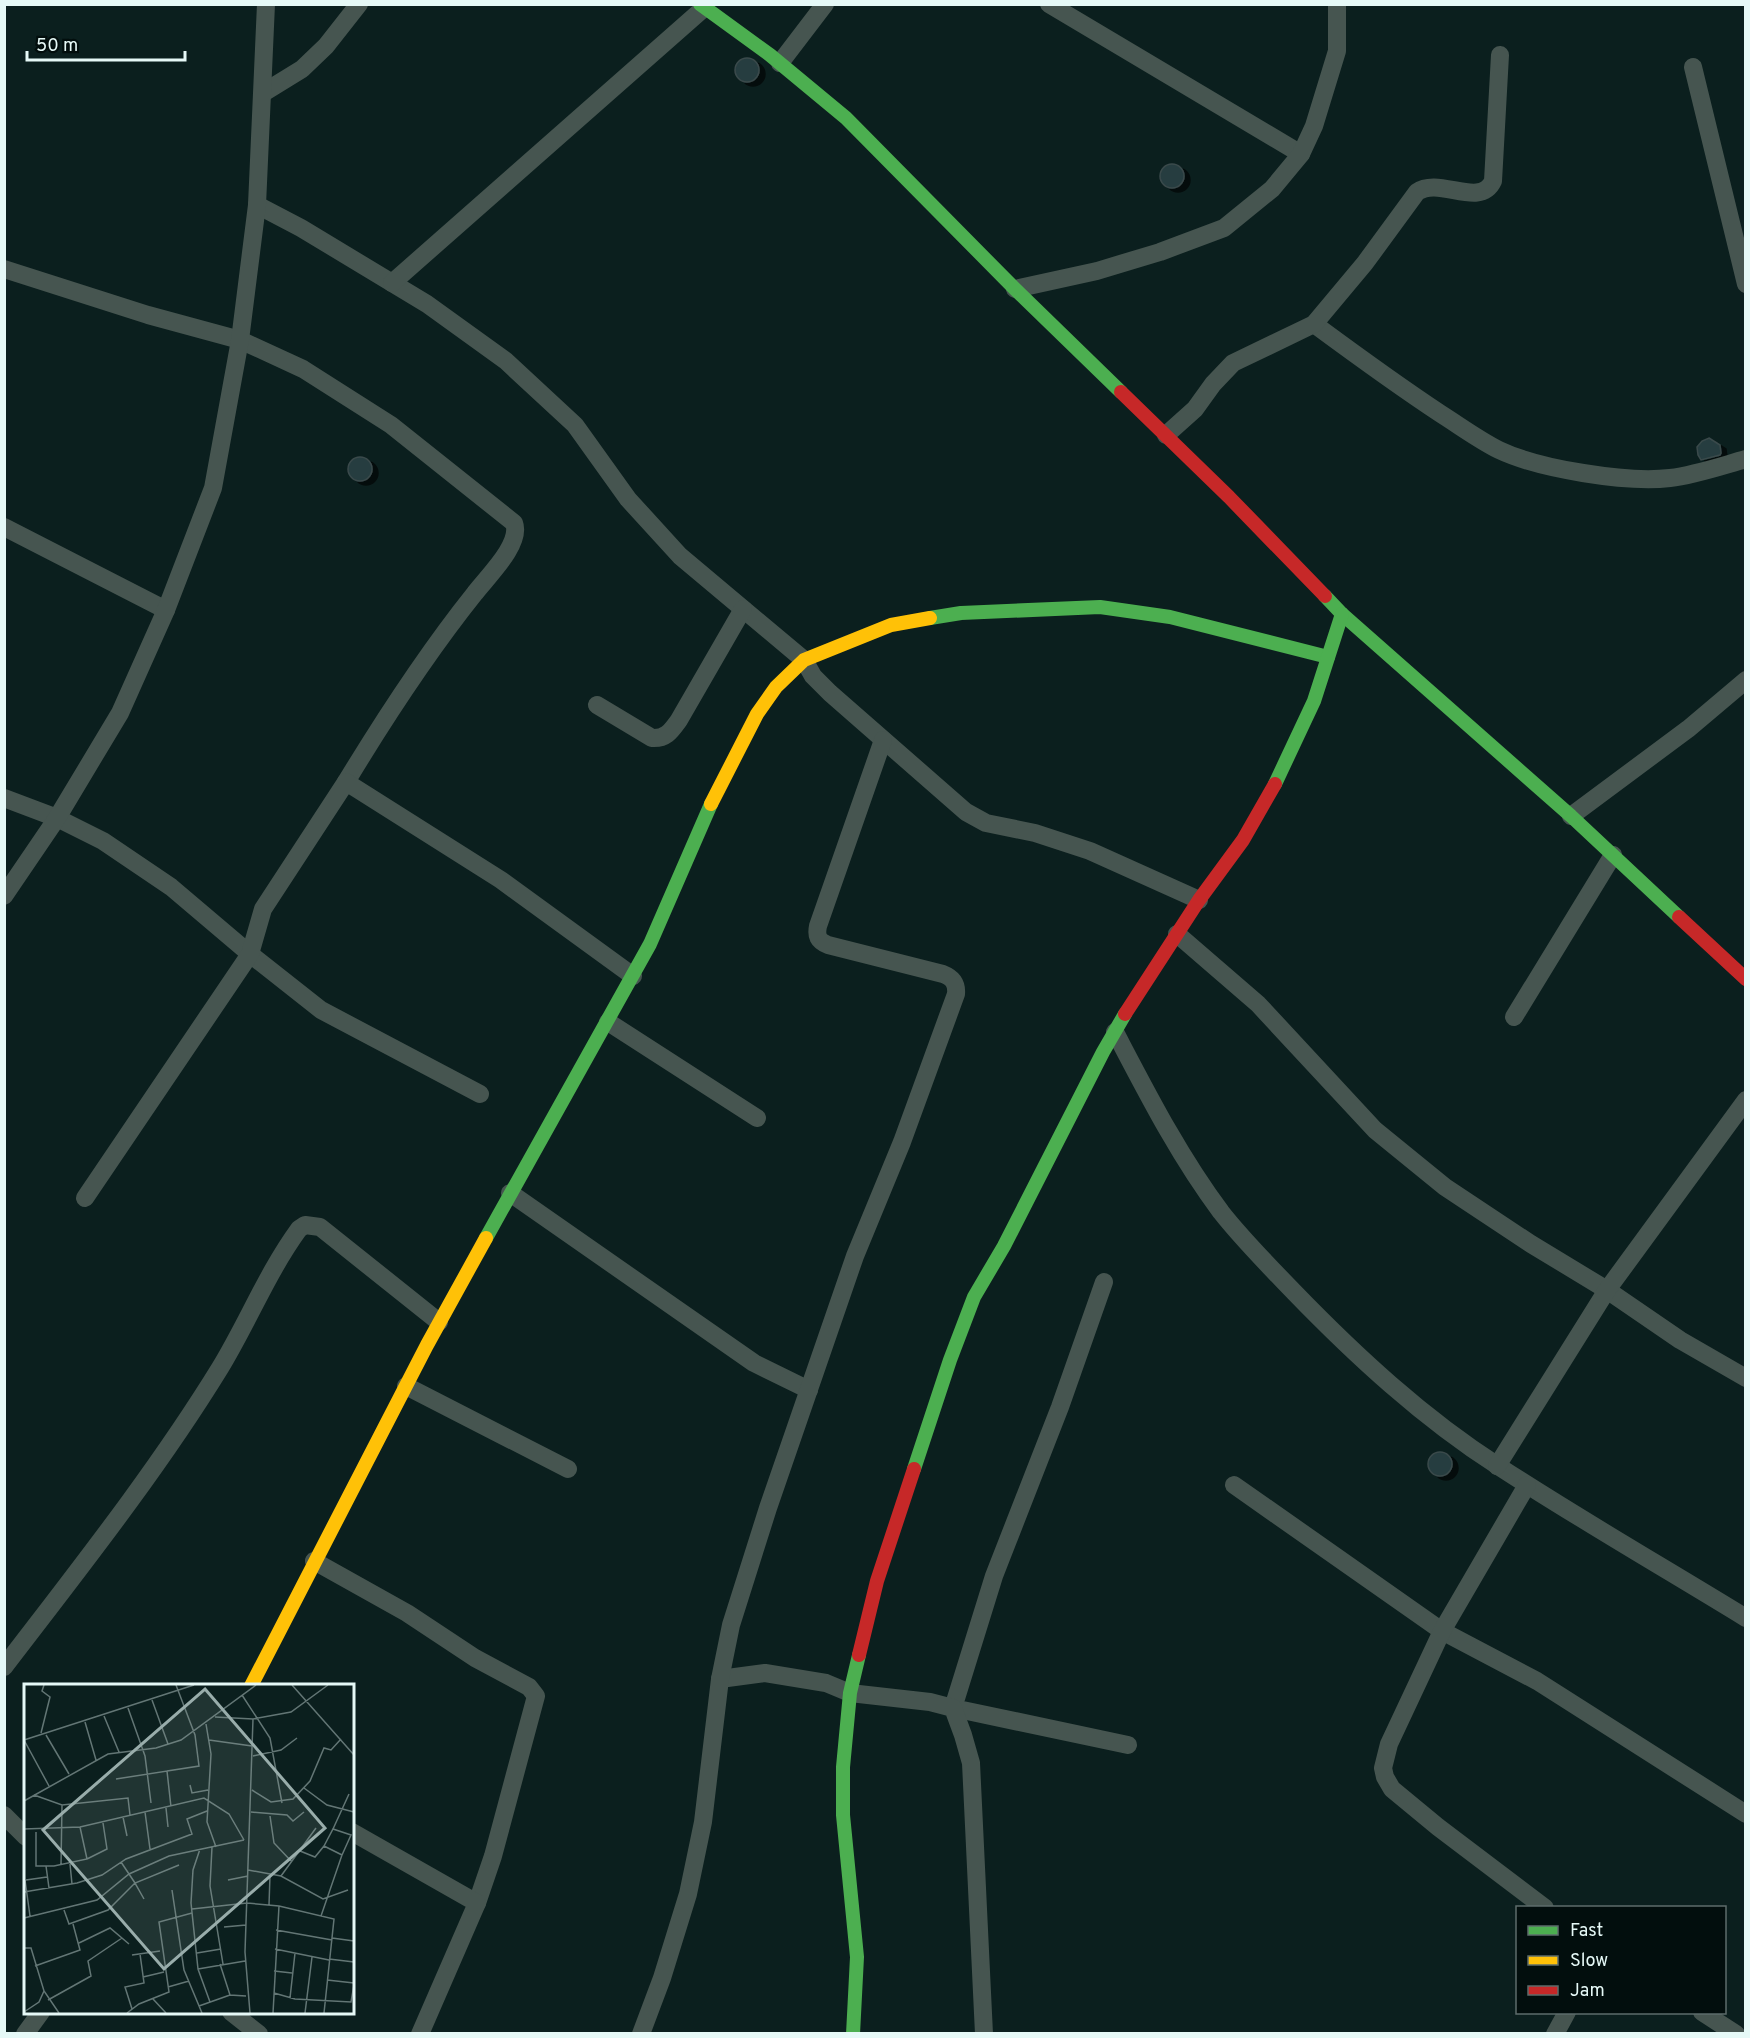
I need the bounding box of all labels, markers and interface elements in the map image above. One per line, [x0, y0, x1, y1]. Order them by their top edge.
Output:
scale bar [27, 24, 184, 62]
text: 50 m [36, 35, 78, 58]
inset map [24, 1684, 354, 2014]
legend [1516, 1906, 1726, 2014]
text: Fast [1570, 1920, 1603, 1943]
text: Slow [1570, 1950, 1608, 1973]
text: Jam [1570, 1980, 1605, 2003]

